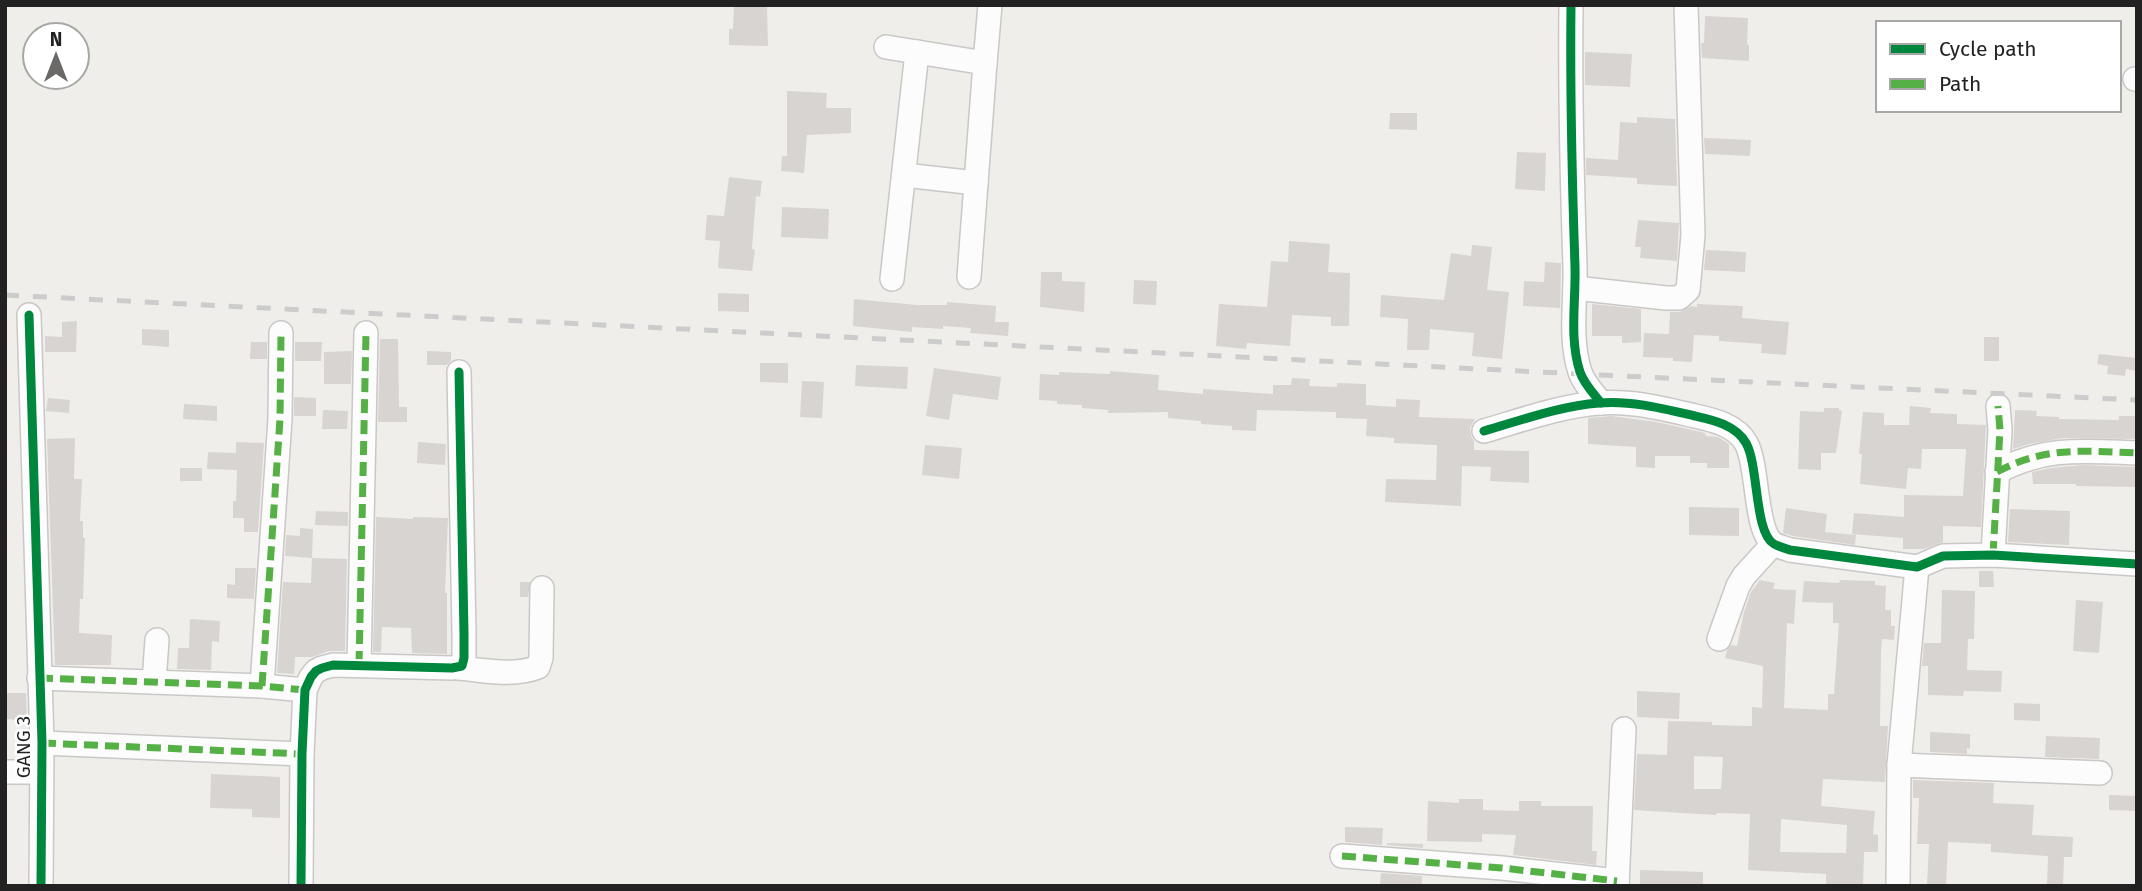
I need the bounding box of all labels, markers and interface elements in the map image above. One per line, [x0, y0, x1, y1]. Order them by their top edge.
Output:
north arrow [21, 21, 91, 91]
legend [1876, 21, 2121, 112]
text: N [50, 28, 62, 51]
text: Cycle path [1939, 36, 2037, 62]
text: Path [1939, 71, 1981, 97]
street label: GANG 3 [12, 716, 35, 778]

